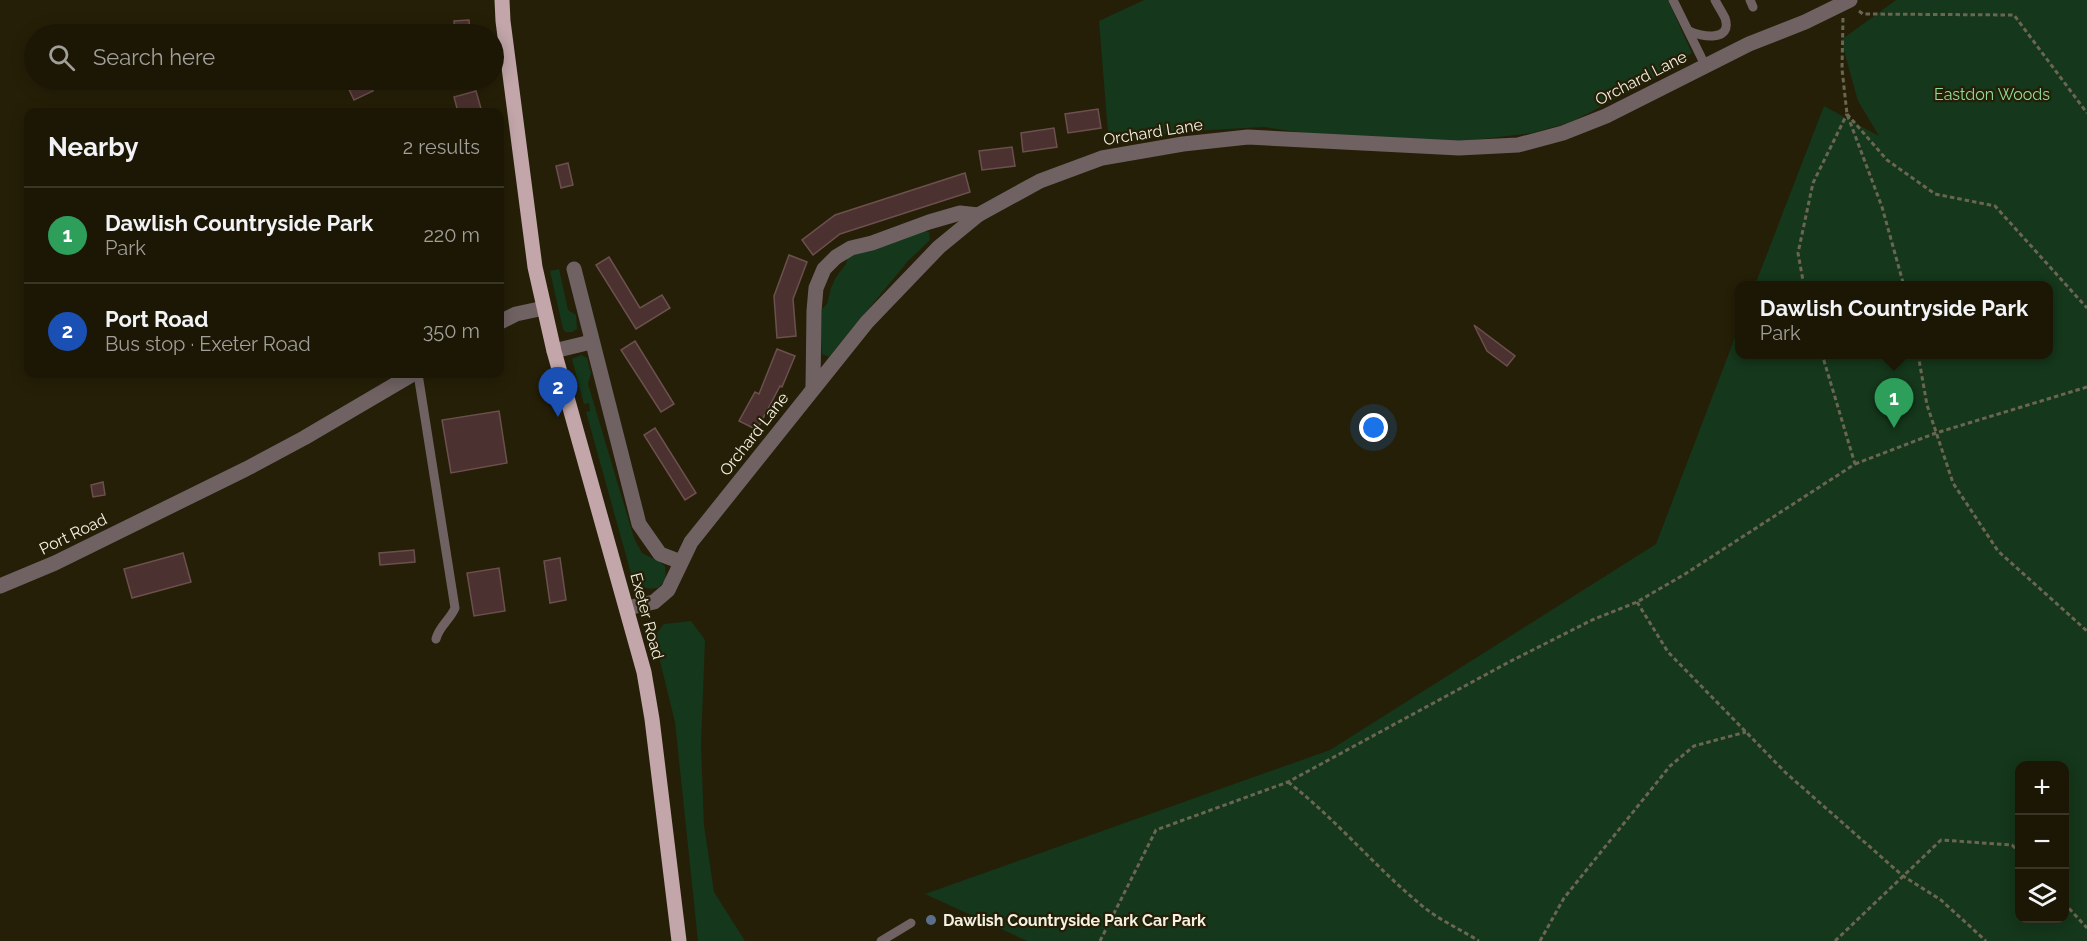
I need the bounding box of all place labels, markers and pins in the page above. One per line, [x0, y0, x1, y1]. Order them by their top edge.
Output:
pin: 2 [538, 368, 578, 417]
pin: 1 [1874, 378, 1914, 428]
place label: Dawlish Countryside Park Car Park [943, 911, 1206, 930]
marker: Dawlish Countryside Park Car Park [924, 913, 938, 927]

